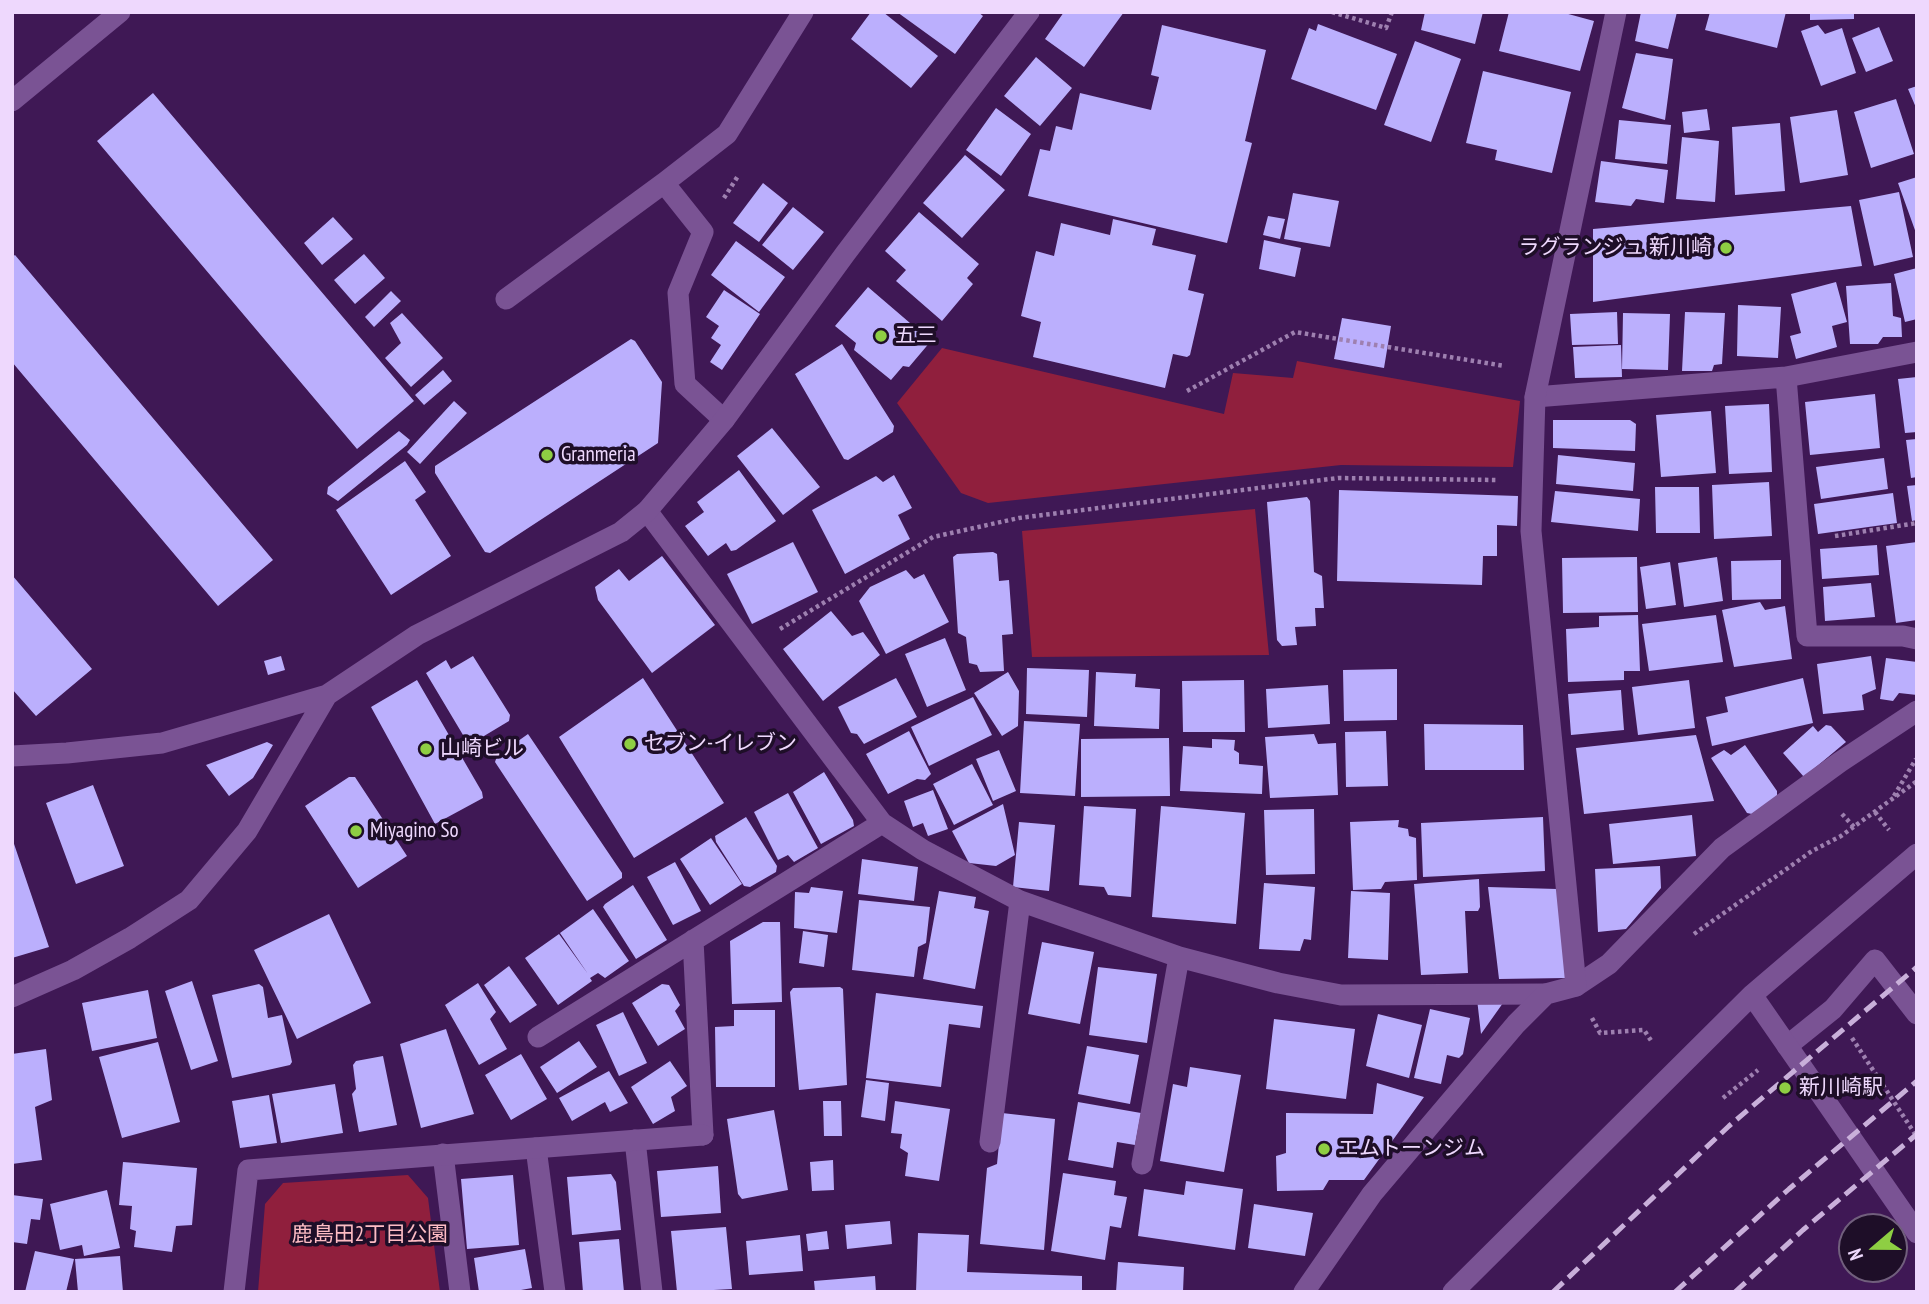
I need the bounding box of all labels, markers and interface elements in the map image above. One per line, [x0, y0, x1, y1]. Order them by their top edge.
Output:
place label: ラグランジュ 新川崎 [1519, 235, 1712, 261]
marker: ラグランジュ 新川崎 [1718, 240, 1734, 256]
place label: 五三 [895, 323, 937, 349]
marker: 五三 [873, 328, 889, 344]
place label: Granmeria [561, 442, 636, 468]
marker: Granmeria [539, 447, 555, 463]
place label: セブン-イレブン [644, 731, 797, 757]
place label: 山崎ビル [440, 736, 524, 762]
marker: セブン-イレブン [622, 736, 638, 752]
marker: 山崎ビル [418, 741, 434, 757]
place label: Miyagino So [370, 818, 459, 844]
marker: Miyagino So [348, 823, 364, 839]
place label: 新川崎駅 [1799, 1075, 1883, 1101]
marker: 新川崎駅 [1777, 1080, 1793, 1096]
place label: エムトーンジム [1338, 1136, 1485, 1162]
marker: エムトーンジム [1316, 1141, 1332, 1157]
north arrow [1838, 1213, 1908, 1283]
park label: 鹿島田2丁目公園 [292, 1222, 448, 1248]
text: N [1842, 1246, 1868, 1263]

